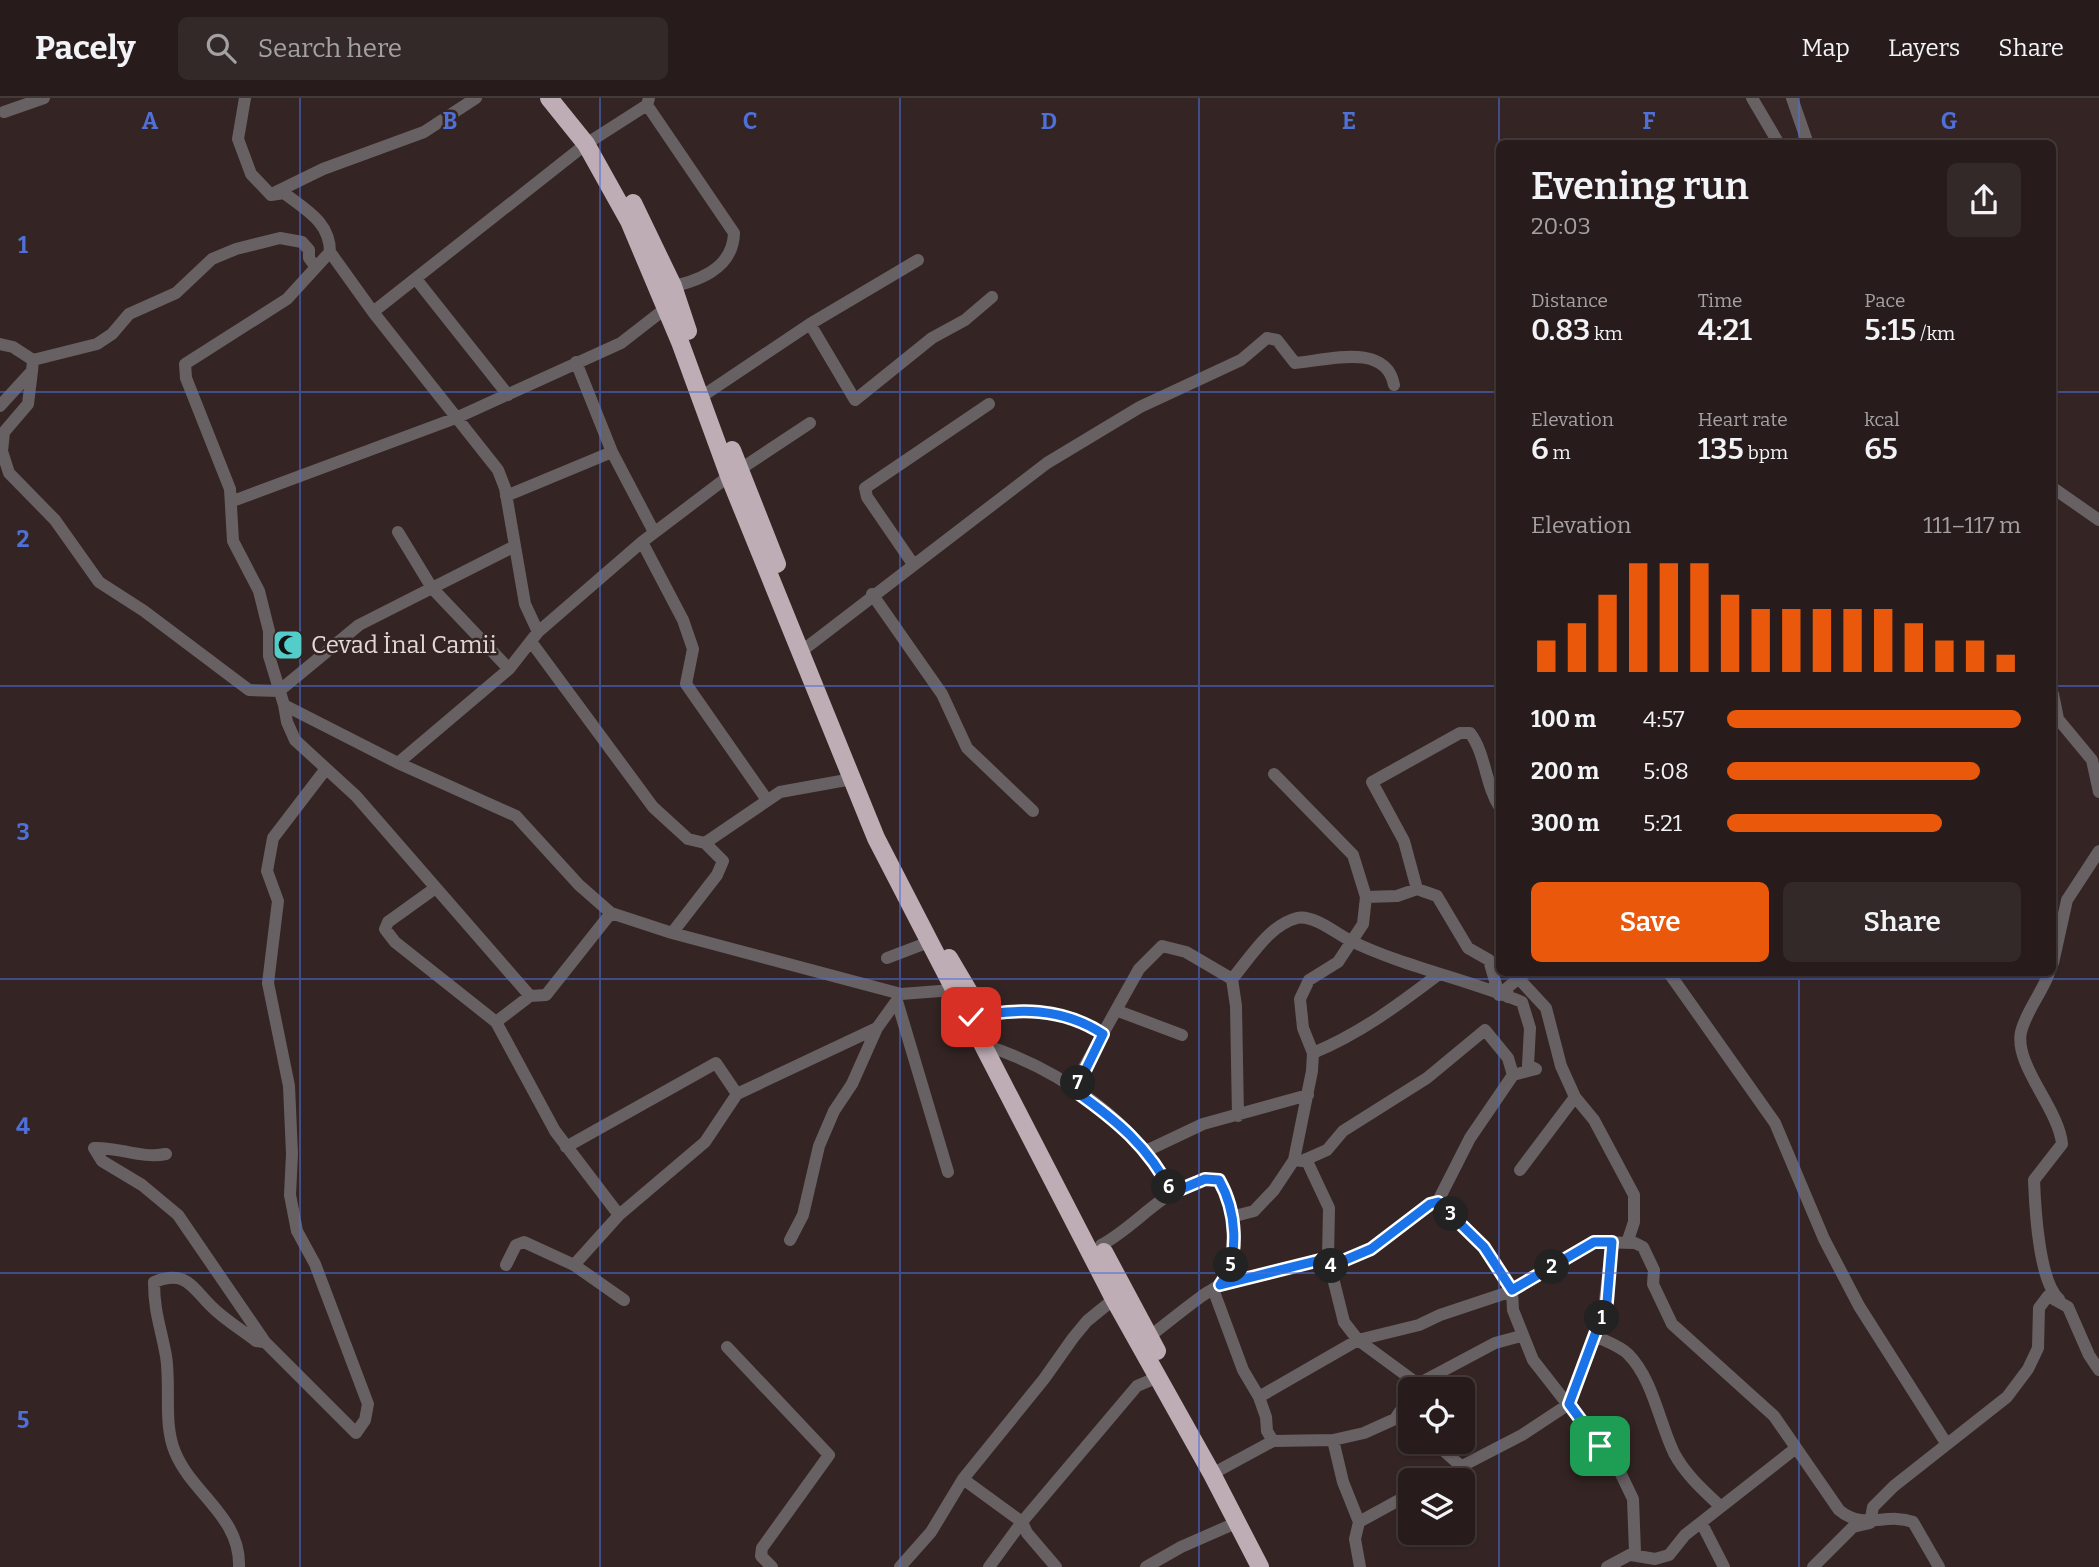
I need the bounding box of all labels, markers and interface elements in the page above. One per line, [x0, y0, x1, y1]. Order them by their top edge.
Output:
search box [178, 17, 668, 80]
text: Pacely [35, 28, 136, 68]
icon: search [202, 29, 240, 67]
text: Search here [258, 33, 402, 64]
text: Map [1802, 34, 1850, 62]
text: Layers [1888, 34, 1960, 62]
text: Share [1998, 34, 2064, 62]
text: A [142, 107, 159, 135]
text: B [443, 107, 457, 135]
text: C [743, 107, 757, 135]
text: D [1041, 107, 1057, 135]
text: E [1342, 107, 1356, 135]
text: F [1643, 107, 1656, 135]
text: G [1941, 107, 1958, 135]
text: Evening run [1531, 163, 1749, 209]
button: share [1947, 163, 2021, 237]
text: 20:03 [1531, 212, 1591, 240]
text: 1 [18, 231, 28, 259]
text: Distance [1531, 289, 1608, 312]
text: Time [1698, 289, 1743, 312]
text: Pace [1864, 289, 1905, 312]
text: 0.83 [1531, 312, 1590, 348]
text: 4:21 [1698, 312, 1752, 348]
text: 5:15 [1864, 312, 1916, 348]
text: km [1590, 322, 1623, 345]
text: /km [1916, 322, 1955, 345]
text: Elevation [1531, 408, 1614, 431]
text: Heart rate [1698, 408, 1788, 431]
text: kcal [1864, 408, 1900, 431]
text: 6 [1531, 431, 1549, 467]
text: 135 [1698, 431, 1744, 467]
text: 65 [1864, 431, 1898, 467]
text: m [1549, 441, 1571, 464]
text: bpm [1744, 441, 1788, 464]
text: Elevation [1531, 511, 1631, 539]
text: 111–117 m [1923, 511, 2021, 539]
text: 2 [17, 525, 30, 553]
mosque icon: Cevad İnal Camii [271, 628, 305, 662]
place label: Cevad İnal Camii [311, 631, 497, 659]
text: 100 m [1531, 705, 1596, 733]
text: 4:57 [1643, 705, 1685, 733]
text: 200 m [1531, 757, 1599, 785]
text: 5:08 [1643, 757, 1689, 785]
text: 300 m [1531, 809, 1600, 837]
text: 5:21 [1643, 809, 1682, 837]
text: 3 [16, 818, 30, 846]
button: Save [1531, 882, 1769, 962]
button: Share [1783, 882, 2021, 962]
pin [941, 987, 1001, 1047]
icon: check [952, 998, 990, 1036]
pin: 7 [1060, 1066, 1096, 1100]
text: 7 [1072, 1071, 1083, 1094]
text: 4 [16, 1112, 30, 1140]
pin: 6 [1152, 1170, 1186, 1204]
text: 6 [1163, 1175, 1174, 1198]
pin: 3 [1434, 1196, 1468, 1232]
text: 3 [1445, 1202, 1456, 1225]
pin: 5 [1214, 1248, 1248, 1282]
pin: 4 [1314, 1248, 1348, 1284]
pin: 2 [1534, 1250, 1570, 1284]
text: 5 [1225, 1253, 1236, 1276]
text: 4 [1325, 1254, 1336, 1277]
text: 2 [1546, 1255, 1557, 1278]
pin: 1 [1584, 1300, 1620, 1336]
text: 1 [1597, 1306, 1606, 1329]
map controls [1398, 1377, 1475, 1545]
button: locate [1398, 1377, 1475, 1454]
text: 5 [17, 1406, 29, 1434]
pin [1570, 1416, 1630, 1476]
icon: arrive [1581, 1427, 1619, 1465]
button: layers [1398, 1468, 1475, 1545]

